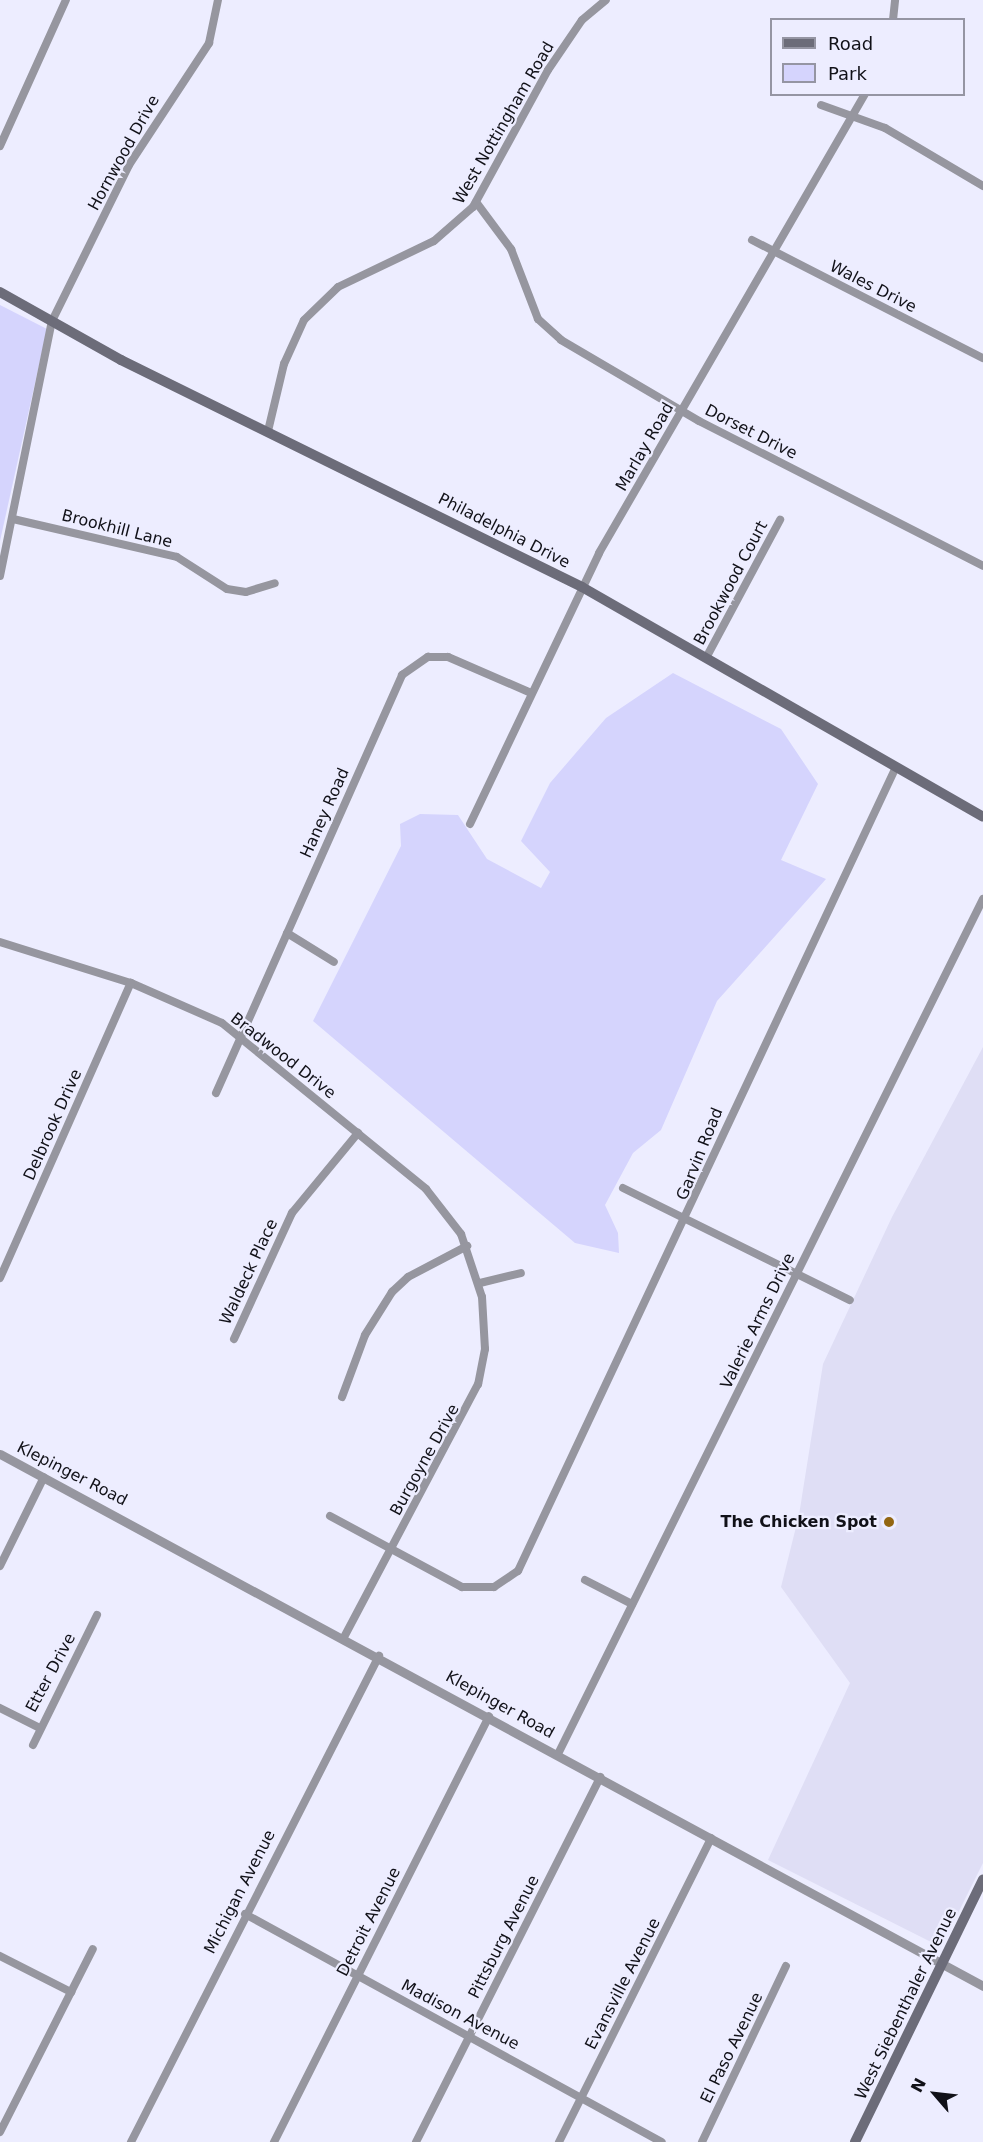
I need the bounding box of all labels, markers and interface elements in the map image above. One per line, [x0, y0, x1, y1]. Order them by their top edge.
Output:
legend [770, 18, 965, 96]
text: Road [828, 33, 873, 54]
street label: West Nottingham Road [450, 38, 558, 208]
text: Park [828, 63, 867, 84]
street label: Hornwood Drive [84, 92, 164, 214]
street label: Wales Drive [826, 257, 920, 317]
street label: Marlay Road [612, 399, 678, 495]
street label: Dorset Drive [702, 401, 800, 463]
street label: Philadelphia Drive [435, 489, 573, 573]
street label: Brookhill Lane [60, 506, 174, 552]
street label: Brookwood Court [690, 518, 772, 648]
street label: Haney Road [297, 765, 353, 861]
street label: Bradwood Drive [227, 1009, 339, 1103]
street label: Delbrook Drive [20, 1066, 86, 1184]
street label: Garvin Road [673, 1105, 727, 1203]
street label: Waldeck Place [216, 1216, 282, 1328]
street label: Valerie Arms Drive [717, 1250, 799, 1392]
street label: Burgoyne Drive [386, 1401, 464, 1519]
street label: Klepinger Road [14, 1438, 130, 1510]
place label: The Chicken Spot [721, 1512, 877, 1532]
marker: The Chicken Spot [882, 1515, 896, 1529]
street label: Etter Drive [22, 1630, 80, 1716]
street label: Klepinger Road [442, 1667, 558, 1743]
street label: Michigan Avenue [201, 1827, 279, 1957]
street label: Detroit Avenue [333, 1864, 405, 1980]
street label: Pittsburg Avenue [465, 1872, 543, 2002]
street label: West Siebenthaler Avenue [851, 1905, 961, 2103]
street label: Evansville Avenue [582, 1915, 664, 2053]
street label: Madison Avenue [398, 1976, 522, 2054]
street label: El Paso Avenue [697, 1989, 767, 2107]
north arrow [905, 2064, 965, 2124]
text: N [907, 2075, 930, 2096]

